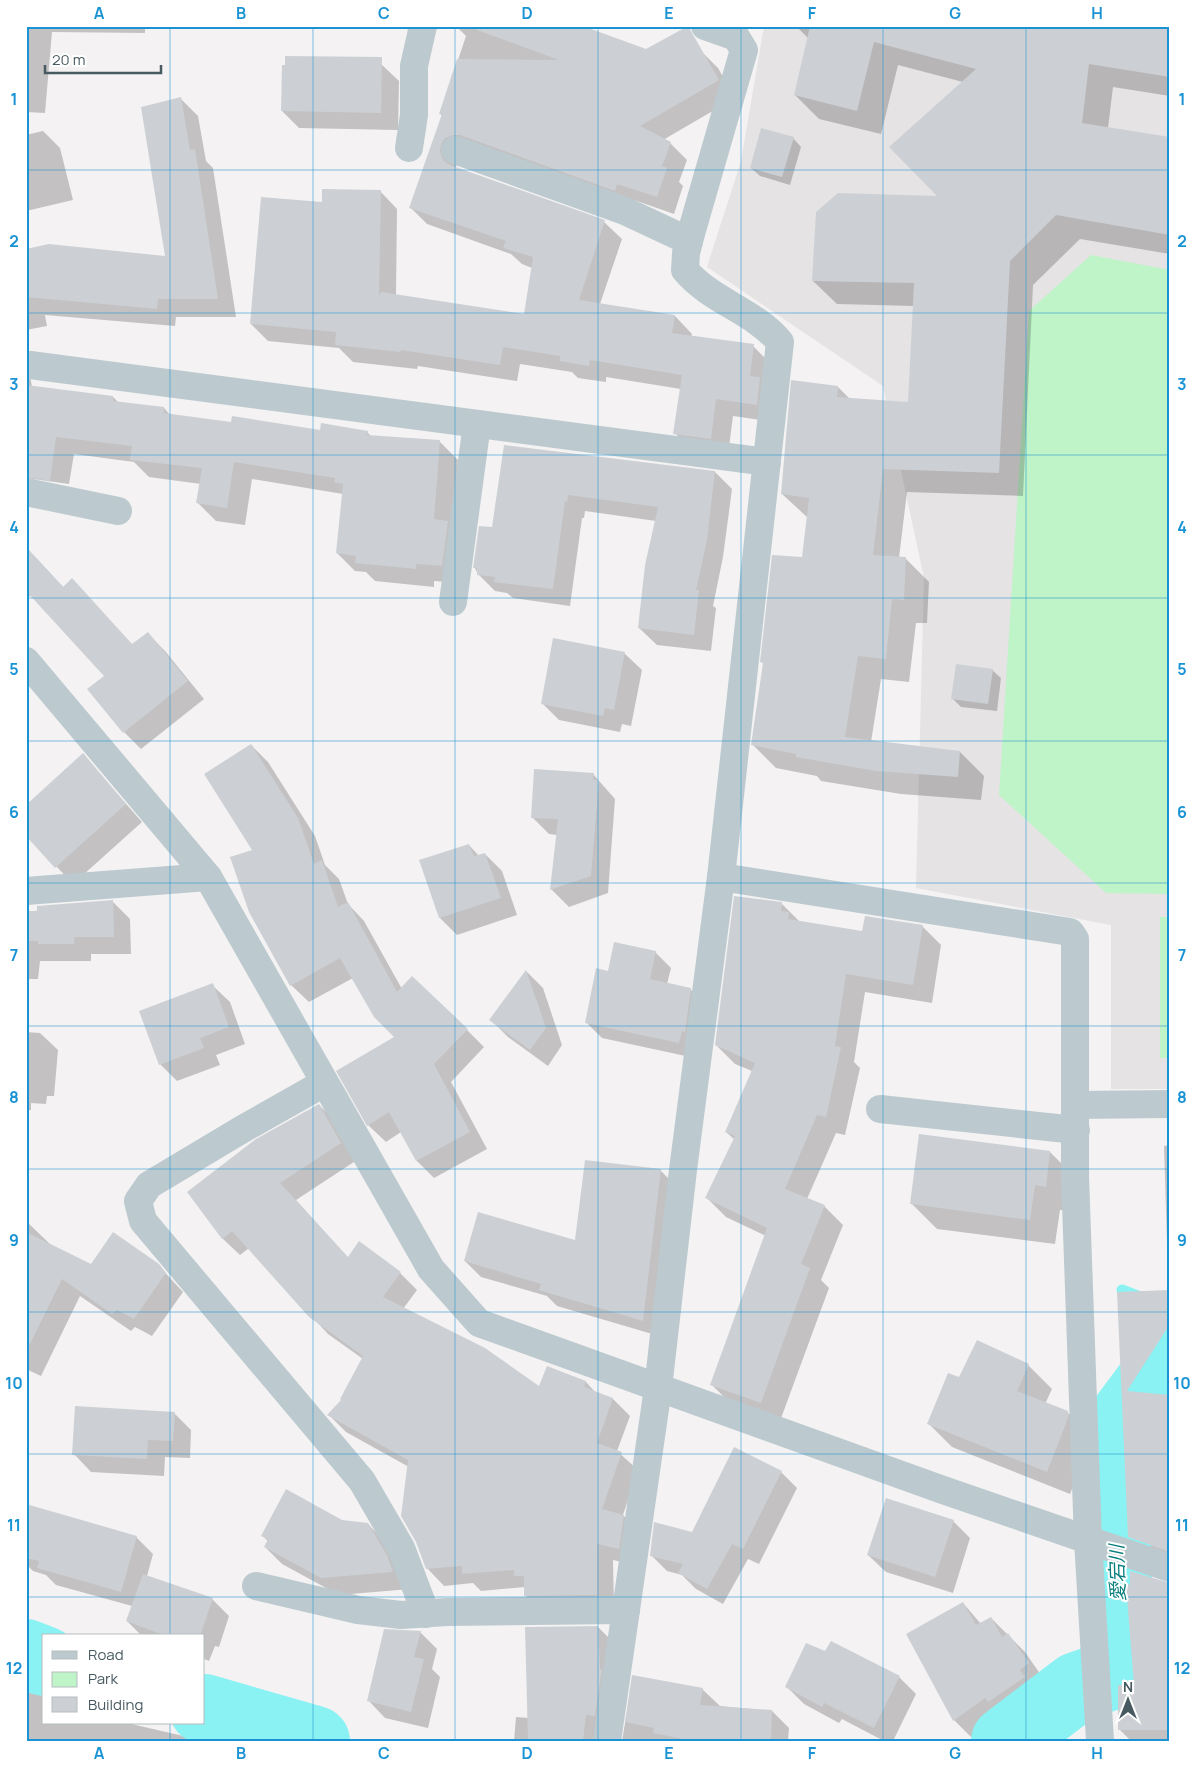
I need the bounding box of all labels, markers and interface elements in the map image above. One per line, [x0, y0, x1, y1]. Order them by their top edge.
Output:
text: A [94, 2, 105, 24]
text: B [236, 2, 246, 24]
text: C [378, 2, 390, 24]
text: D [521, 2, 533, 24]
text: E [664, 2, 674, 24]
text: F [808, 2, 817, 24]
text: G [949, 2, 961, 24]
text: H [1091, 2, 1103, 24]
scale bar [45, 42, 161, 74]
text: 20 m [52, 49, 85, 70]
text: 1 [10, 88, 18, 110]
text: 1 [1178, 88, 1186, 110]
text: 2 [9, 230, 19, 252]
text: 2 [1177, 230, 1187, 252]
text: 3 [9, 373, 19, 395]
text: 3 [1177, 373, 1187, 395]
text: 4 [9, 516, 19, 538]
text: 4 [1177, 516, 1187, 538]
text: 5 [9, 658, 19, 680]
text: 5 [1177, 658, 1187, 680]
text: 6 [9, 801, 19, 823]
text: 6 [1177, 801, 1187, 823]
text: 7 [10, 944, 18, 966]
text: 7 [1178, 944, 1186, 966]
text: 8 [9, 1086, 19, 1108]
text: 8 [1177, 1086, 1187, 1108]
text: 9 [9, 1229, 19, 1251]
text: 9 [1177, 1229, 1187, 1251]
text: 10 [5, 1372, 23, 1394]
text: 10 [1173, 1372, 1191, 1394]
text: 11 [7, 1514, 21, 1536]
text: 11 [1175, 1514, 1189, 1536]
water label: 愛宕川 [1103, 1542, 1131, 1602]
legend [42, 1634, 205, 1724]
text: Road [88, 1644, 124, 1665]
text: 12 [6, 1657, 22, 1679]
text: 12 [1174, 1657, 1190, 1679]
text: Park [88, 1668, 118, 1689]
north arrow [1104, 1674, 1154, 1724]
text: N [1123, 1677, 1133, 1696]
text: Building [88, 1694, 143, 1715]
text: A [94, 1742, 105, 1764]
text: B [236, 1742, 246, 1764]
text: C [378, 1742, 390, 1764]
text: D [521, 1742, 533, 1764]
text: E [664, 1742, 674, 1764]
text: F [808, 1742, 817, 1764]
text: G [949, 1742, 961, 1764]
text: H [1091, 1742, 1103, 1764]

